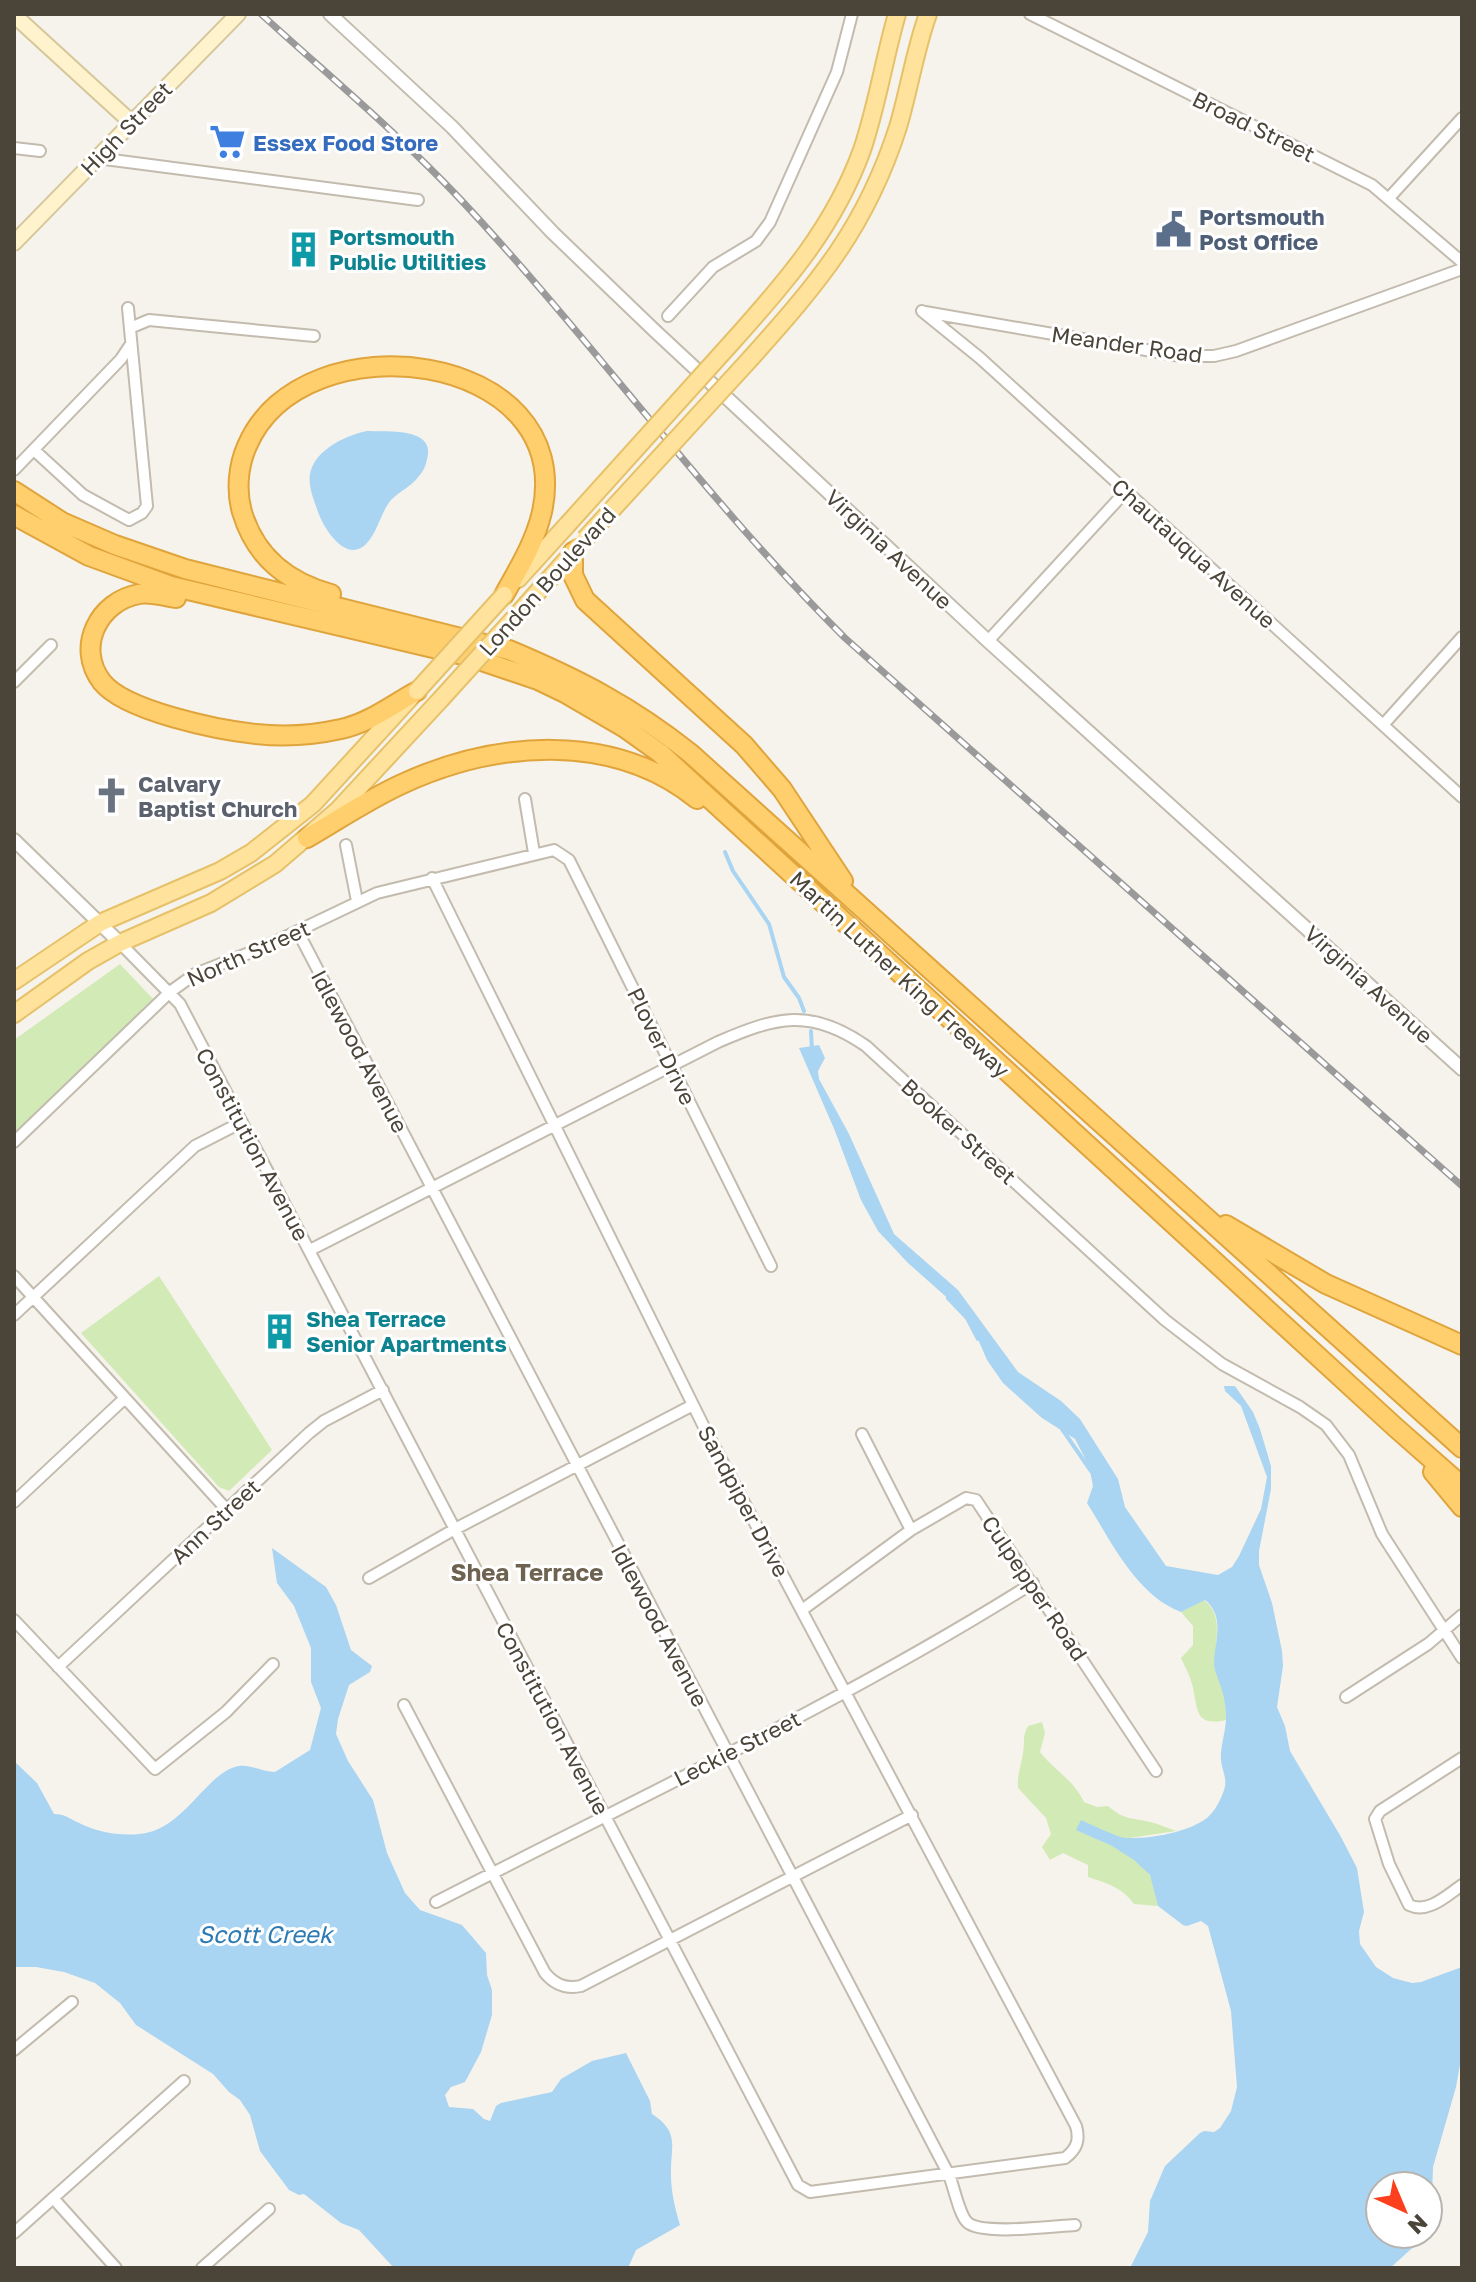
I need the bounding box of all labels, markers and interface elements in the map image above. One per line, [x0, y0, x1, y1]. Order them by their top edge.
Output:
street label: High Street [75, 75, 177, 181]
street label: Broad Street [1188, 85, 1320, 167]
supermarket icon: Essex Food Store [208, 123, 246, 161]
place label: Essex Food Store [253, 129, 438, 156]
place label: Portsmouth Post Office [1199, 203, 1325, 255]
public building icon: Portsmouth Post Office [1154, 210, 1192, 248]
place label: Portsmouth Public Utilities [329, 223, 486, 275]
building icon: Portsmouth Public Utilities [284, 230, 322, 268]
street label: Meander Road [1050, 320, 1204, 368]
street label: Chautauqua Avenue [1106, 472, 1282, 634]
street label: Virginia Avenue [820, 483, 958, 615]
street label: London Boulevard [473, 501, 621, 661]
place label: Calvary Baptist Church [138, 770, 297, 822]
church icon: Calvary Baptist Church [93, 777, 131, 815]
street label: Martin Luther King Freeway [784, 865, 1016, 1083]
street label: North Street [182, 914, 314, 992]
street label: Virginia Avenue [1299, 919, 1439, 1049]
street label: Idlewood Avenue [306, 965, 414, 1137]
street label: Plover Drive [622, 983, 702, 1109]
street label: Constitution Avenue [191, 1043, 315, 1245]
street label: Booker Street [896, 1072, 1022, 1190]
place label: Shea Terrace Senior Apartments [306, 1305, 507, 1357]
building icon: Shea Terrace Senior Apartments [261, 1312, 299, 1350]
street label: Sandpiper Drive [693, 1421, 795, 1581]
street label: Ann Street [165, 1473, 265, 1569]
street label: Culpepper Road [976, 1510, 1094, 1666]
street label: Idlewood Avenue [606, 1539, 714, 1711]
district label: Shea Terrace [451, 1557, 603, 1586]
street label: Constitution Avenue [491, 1617, 615, 1819]
street label: Leckie Street [669, 1704, 805, 1792]
water label: Scott Creek [198, 1919, 335, 1948]
north arrow [1364, 2170, 1444, 2250]
text: N [1403, 2209, 1434, 2240]

